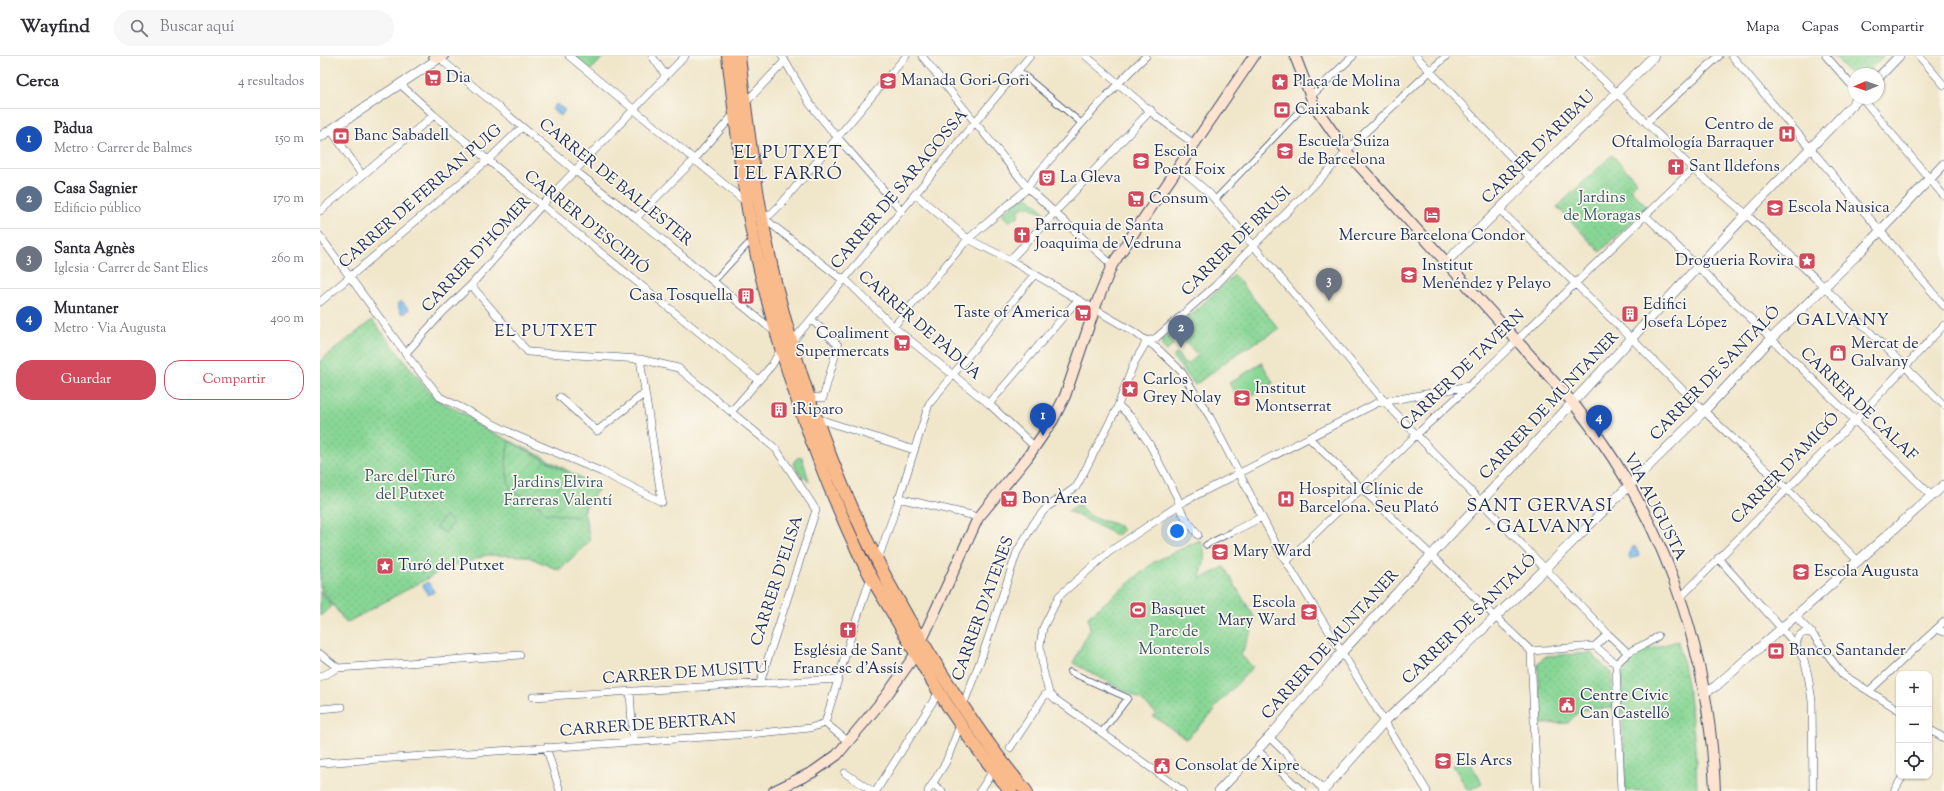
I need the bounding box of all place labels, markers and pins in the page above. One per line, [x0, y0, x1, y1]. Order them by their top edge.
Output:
place label: Dia [446, 67, 471, 90]
supermarket icon: Dia [423, 68, 443, 88]
place label: Manada Gori-Gori [901, 70, 1030, 93]
school or university icon: Manada Gori-Gori [878, 71, 898, 91]
place label: Plaça de Molina [1293, 71, 1401, 94]
place icon: Plaça de Molina [1270, 72, 1290, 92]
place label: Caixabank [1295, 99, 1370, 122]
bank icon: Caixabank [1272, 100, 1292, 120]
place label: Centro de Oftalmología Barraquer [1612, 114, 1774, 155]
hospital icon: Centro de Oftalmología Barraquer [1777, 124, 1797, 144]
place label: Banc Sabadell [354, 125, 450, 148]
bank icon: Banc Sabadell [331, 126, 351, 146]
place label: Escuela Suiza de Barcelona [1298, 131, 1390, 172]
place label: Escola Poeta Foix [1154, 141, 1226, 182]
school or university icon: Escuela Suiza de Barcelona [1275, 141, 1295, 161]
school or university icon: Escola Poeta Foix [1131, 151, 1151, 171]
place label: Sant Ildefons [1689, 156, 1780, 179]
church icon: Sant Ildefons [1666, 157, 1686, 177]
place label: La Gleva [1060, 167, 1121, 190]
theatre icon: La Gleva [1037, 168, 1057, 188]
place label: Consum [1149, 188, 1208, 211]
supermarket icon: Consum [1126, 189, 1146, 209]
place label: Escola Nausica [1788, 197, 1890, 220]
school or university icon: Escola Nausica [1765, 198, 1785, 218]
hotel icon: Mercure Barcelona Condor [1422, 205, 1442, 225]
place label: Parroquia de Santa Joaquima de Vedruna [1034, 215, 1182, 256]
church icon: Parroquia de Santa Joaquima de Vedruna [1012, 225, 1032, 245]
place label: Mercure Barcelona Condor [1339, 225, 1525, 248]
place label: Drogueria Rovira [1675, 250, 1795, 273]
place icon: Drogueria Rovira [1797, 251, 1817, 271]
place label: Institut Menéndez y Pelayo [1422, 255, 1551, 296]
school or university icon: Institut Menéndez y Pelayo [1399, 265, 1419, 285]
pin: 3 [1316, 268, 1342, 301]
place label: Casa Tosquella [629, 285, 734, 308]
building icon: Casa Tosquella [736, 286, 756, 306]
place label: Edifici Josefa López [1642, 294, 1727, 335]
place label: Taste of America [954, 302, 1071, 325]
supermarket icon: Taste of America [1073, 303, 1093, 323]
building icon: Edifici Josefa López [1620, 304, 1640, 324]
pin: 2 [1168, 315, 1194, 348]
place label: Coaliment Supermercats [795, 323, 890, 364]
supermarket icon: Coaliment Supermercats [892, 333, 912, 353]
place label: Mercat de Galvany [1851, 333, 1919, 374]
shop icon: Mercat de Galvany [1828, 343, 1848, 363]
place label: Carlos Grey Nolay [1143, 369, 1222, 410]
place label: Institut Montserrat [1255, 378, 1332, 419]
place icon: Carlos Grey Nolay [1120, 379, 1140, 399]
school or university icon: Institut Montserrat [1232, 388, 1252, 408]
place label: iRiparo [792, 399, 844, 422]
building icon: iRiparo [769, 400, 789, 420]
pin: 1 [1030, 403, 1056, 436]
pin: 4 [1586, 405, 1612, 438]
place label: Hospital Clínic de Barcelona. Seu Plató [1299, 479, 1439, 520]
place label: Bon Àrea [1022, 488, 1088, 511]
supermarket icon: Bon Àrea [999, 489, 1019, 509]
hospital icon: Hospital Clínic de Barcelona. Seu Plató [1276, 489, 1296, 509]
place label: Mary Ward [1233, 541, 1311, 564]
school or university icon: Mary Ward [1210, 542, 1230, 562]
place label: Turó del Putxet [398, 555, 505, 578]
place icon: Turó del Putxet [375, 556, 395, 576]
place label: Escola Augusta [1814, 561, 1920, 584]
school or university icon: Escola Augusta [1791, 562, 1811, 582]
place label: Escola Mary Ward [1218, 592, 1297, 633]
place label: Basquet [1151, 599, 1206, 622]
sports icon: Basquet [1128, 600, 1148, 620]
school or university icon: Escola Mary Ward [1299, 602, 1319, 622]
church icon: Església de Sant Francesc d'Assís [838, 620, 858, 640]
place label: Església de Sant Francesc d'Assís [793, 640, 903, 681]
place label: Banco Santander [1789, 640, 1906, 663]
bank icon: Banco Santander [1766, 641, 1786, 661]
place label: Centre Cívic Can Castelló [1580, 685, 1670, 726]
public building icon: Centre Cívic Can Castelló [1557, 695, 1577, 715]
place label: Els Arcs [1456, 750, 1512, 773]
school or university icon: Els Arcs [1433, 751, 1453, 771]
place label: Consolat de Xipre [1175, 755, 1300, 778]
public building icon: Consolat de Xipre [1152, 756, 1172, 776]

